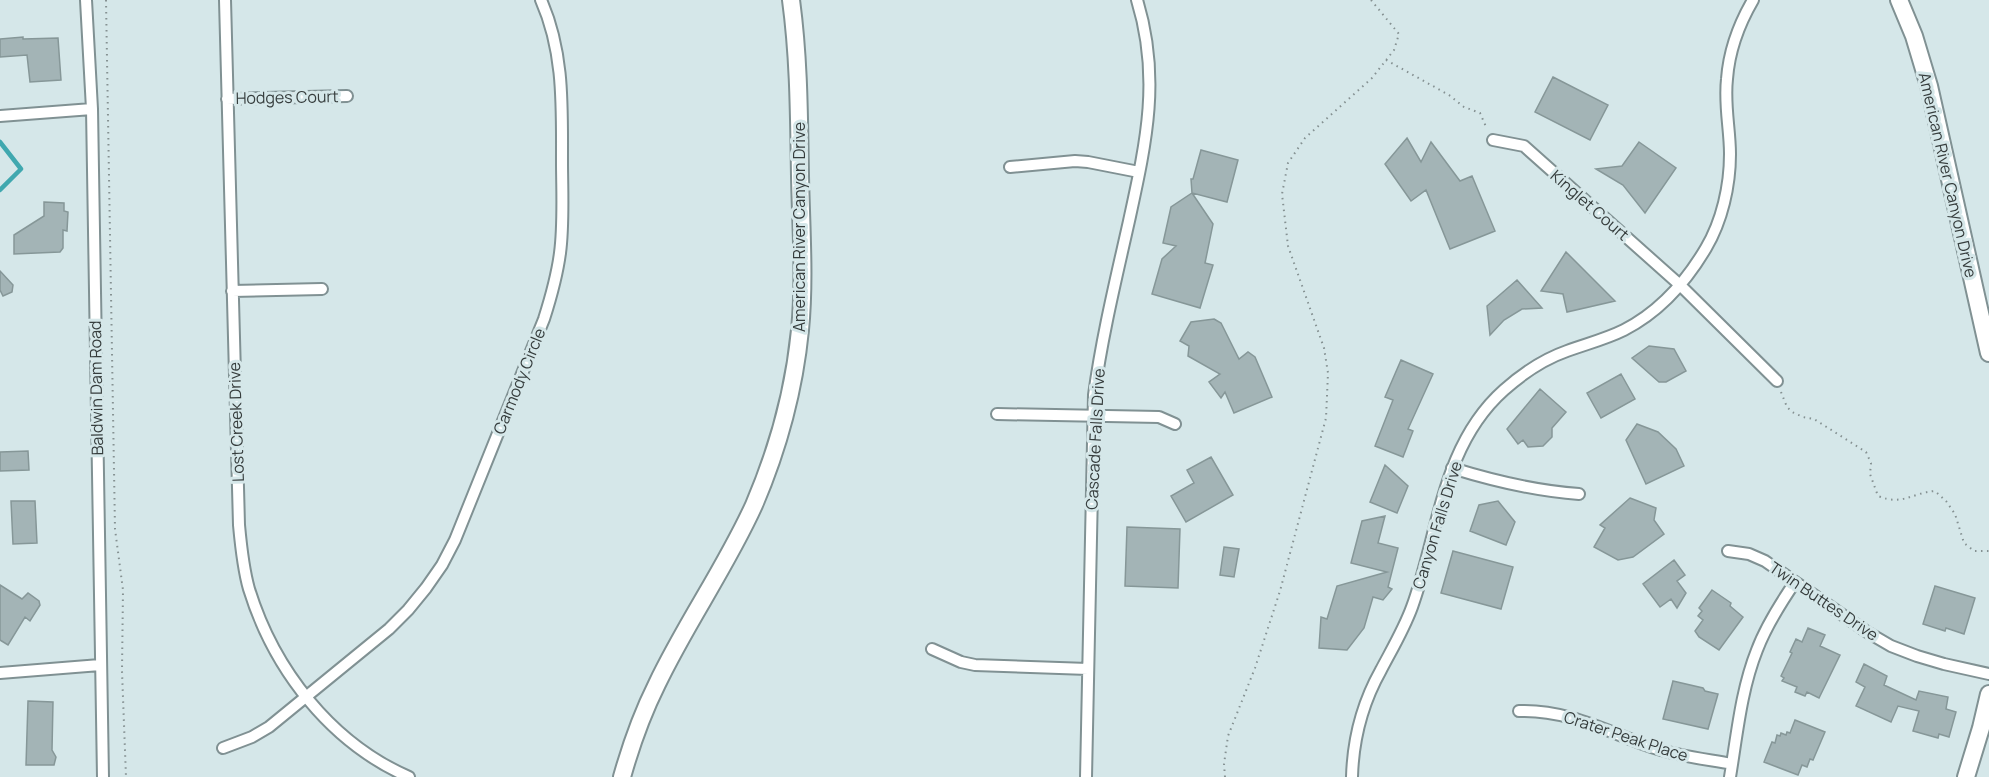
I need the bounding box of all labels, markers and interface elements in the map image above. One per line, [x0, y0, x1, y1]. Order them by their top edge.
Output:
street label: American River Canyon Drive [1914, 70, 1982, 280]
street label: Hodges Court [235, 85, 339, 109]
street label: American River Canyon Drive [788, 122, 810, 332]
street label: Kinglet Court [1546, 165, 1634, 245]
street label: Baldwin Dam Road [84, 320, 108, 456]
street label: Carmody Circle [488, 325, 550, 437]
street label: Lost Creek Drive [223, 362, 249, 482]
street label: Cascade Falls Drive [1080, 368, 1110, 510]
street label: Canyon Falls Drive [1407, 458, 1467, 592]
street label: Twin Buttes Drive [1765, 556, 1883, 646]
street label: Crater Peak Place [1561, 706, 1691, 766]

